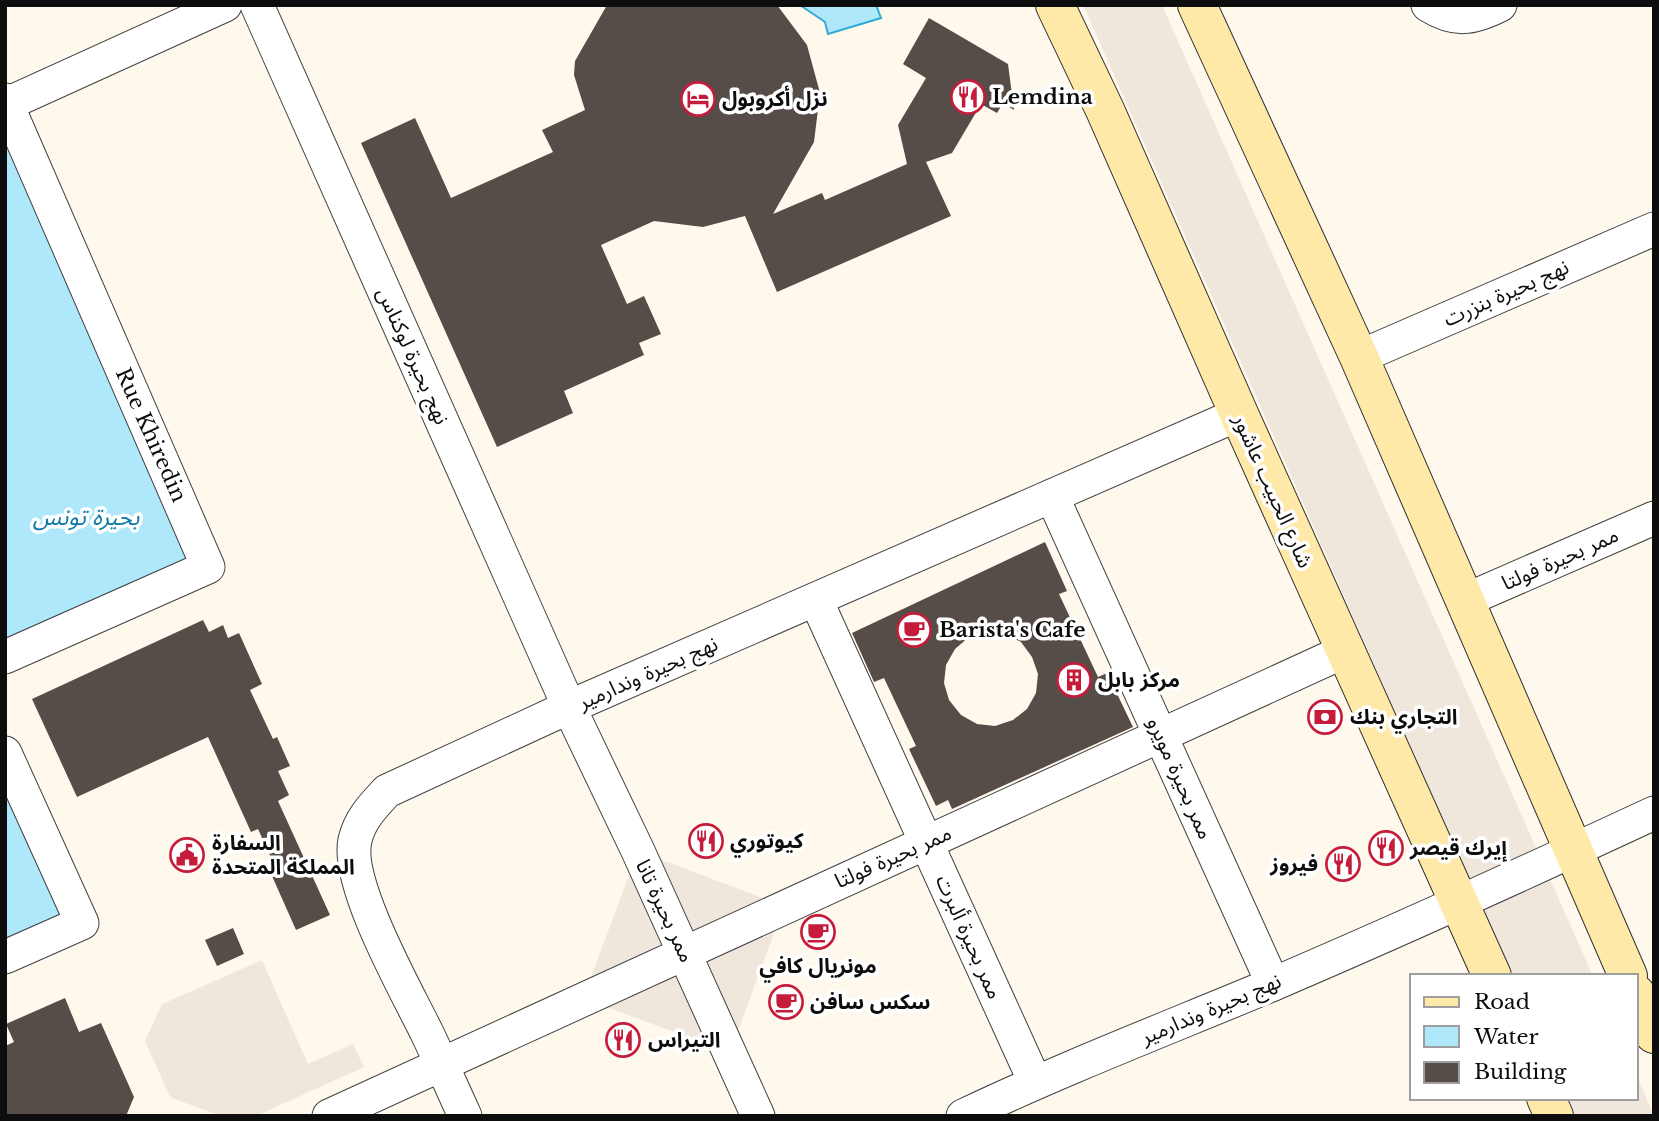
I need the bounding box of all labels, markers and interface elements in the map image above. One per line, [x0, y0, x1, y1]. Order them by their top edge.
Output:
restaurant icon: Lemdina [949, 78, 987, 116]
hotel icon: نزل أكروبول [679, 80, 717, 118]
place label: Lemdina [992, 84, 1093, 110]
place label: نزل أكروبول [722, 85, 828, 112]
street label: نهج بحيرة بنزرت [1439, 254, 1574, 334]
street label: نهج بحيرة لوكناس [369, 283, 455, 429]
street label: Rue Khiredin [110, 364, 192, 506]
street label: شارع الحبيب عاشور [1225, 409, 1319, 573]
water label: بحيرة تونس [33, 503, 140, 531]
street label: ممر بحيرة فولتا [1498, 522, 1622, 596]
cafe icon: Barista's Cafe [895, 611, 933, 649]
place label: Barista's Cafe [939, 617, 1085, 643]
street label: نهج بحيرة وندارمير [573, 631, 723, 718]
building icon: مركز بابل [1055, 661, 1093, 699]
place label: مركز بابل [1098, 667, 1180, 693]
bank icon: التجاري بنك [1306, 698, 1344, 736]
place label: التجاري بنك [1350, 704, 1458, 734]
street label: ممر بحيرة مويرو [1141, 713, 1219, 843]
street label: ممر بحيرة فولتا [831, 820, 955, 894]
restaurant icon: كيوتوري [687, 822, 725, 860]
place label: كيوتوري [730, 828, 804, 858]
restaurant icon: إيرك قيصر [1367, 829, 1405, 867]
place label: السفارة المملكة المتحدة [212, 830, 355, 880]
place label: إيرك قيصر [1409, 835, 1508, 862]
public building icon: السفارة المملكة المتحدة [168, 836, 206, 874]
restaurant icon: فيروز [1324, 845, 1362, 883]
place label: فيروز [1269, 851, 1318, 877]
street label: ممر بحيرة تانا [630, 855, 700, 967]
street label: ممر بحيرة ألبرت [930, 871, 1008, 1003]
cafe icon: مونريال كافي [799, 913, 837, 951]
place label: مونريال كافي [759, 953, 877, 983]
street label: نهج بحيرة وندارمير [1136, 968, 1286, 1053]
legend [1410, 974, 1638, 1100]
cafe icon: سكس سافن [767, 983, 805, 1021]
place label: سكس سافن [810, 989, 931, 1015]
text: Road [1474, 989, 1530, 1015]
restaurant icon: التيراس [604, 1021, 642, 1059]
text: Water [1473, 1024, 1538, 1050]
place label: التيراس [648, 1027, 721, 1053]
text: Building [1474, 1059, 1567, 1085]

